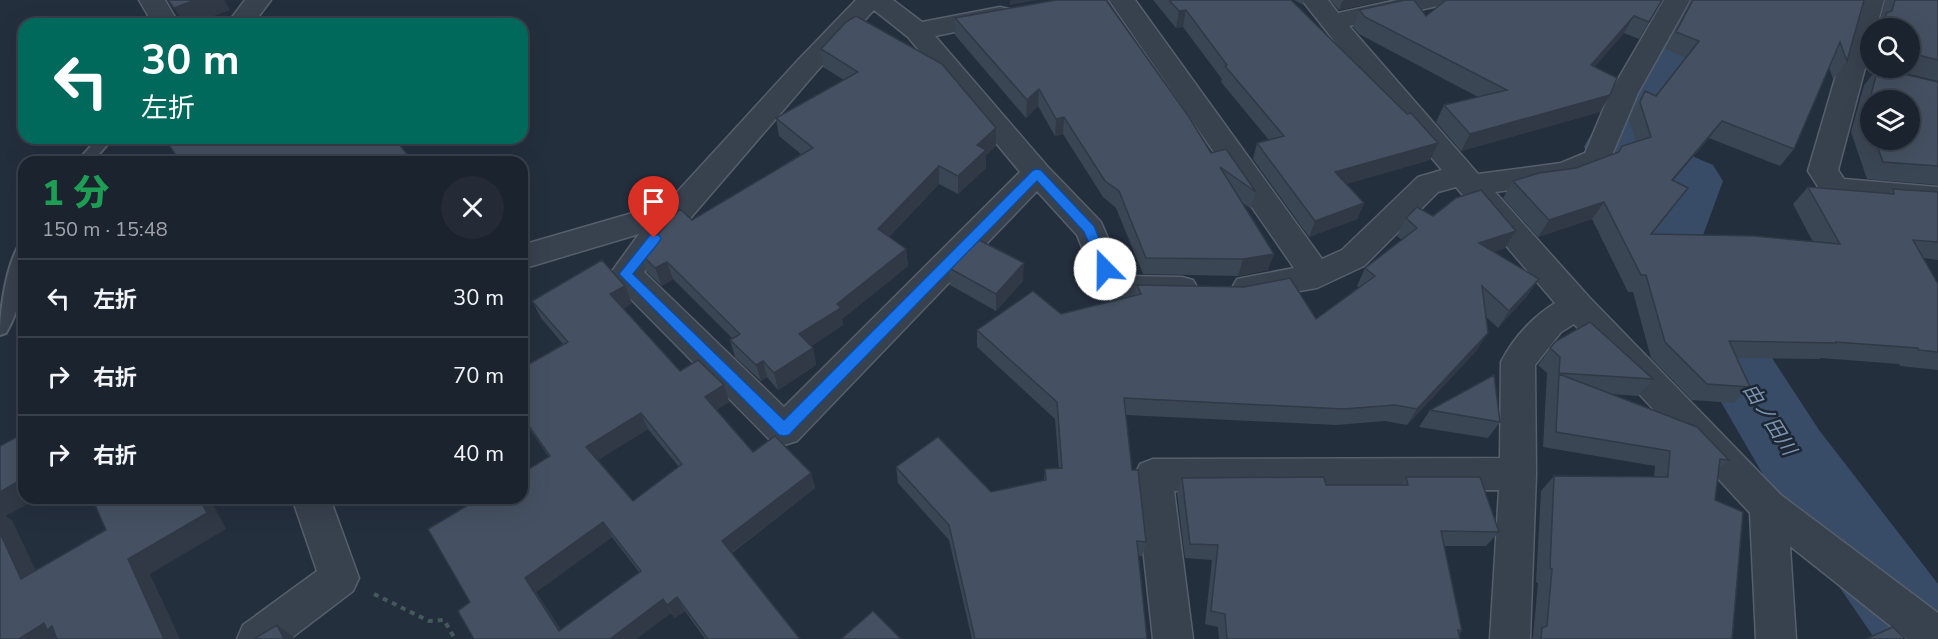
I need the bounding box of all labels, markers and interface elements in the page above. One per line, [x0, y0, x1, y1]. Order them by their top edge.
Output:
map controls [1860, 18, 1920, 150]
button: search [1860, 18, 1920, 78]
text: 30 m [141, 32, 240, 89]
icon: left [42, 42, 120, 120]
text: 左折 [141, 90, 195, 127]
button: layers [1860, 90, 1920, 150]
text: 1 分 [42, 169, 110, 218]
button: close [441, 176, 504, 239]
pin [628, 176, 679, 238]
icon: arrive [637, 185, 670, 218]
text: 150 m · 15:48 [42, 216, 168, 243]
position arrow [1073, 237, 1137, 301]
icon: left [42, 282, 75, 315]
text: 30 m [453, 283, 504, 313]
text: 左折 [93, 285, 137, 315]
icon: right [42, 360, 75, 393]
text: 70 m [453, 361, 504, 391]
text: 右折 [93, 363, 137, 393]
water label: 由ノ田川 [1737, 378, 1803, 462]
icon: right [42, 438, 75, 471]
text: 40 m [453, 439, 504, 469]
text: 右折 [93, 441, 137, 471]

